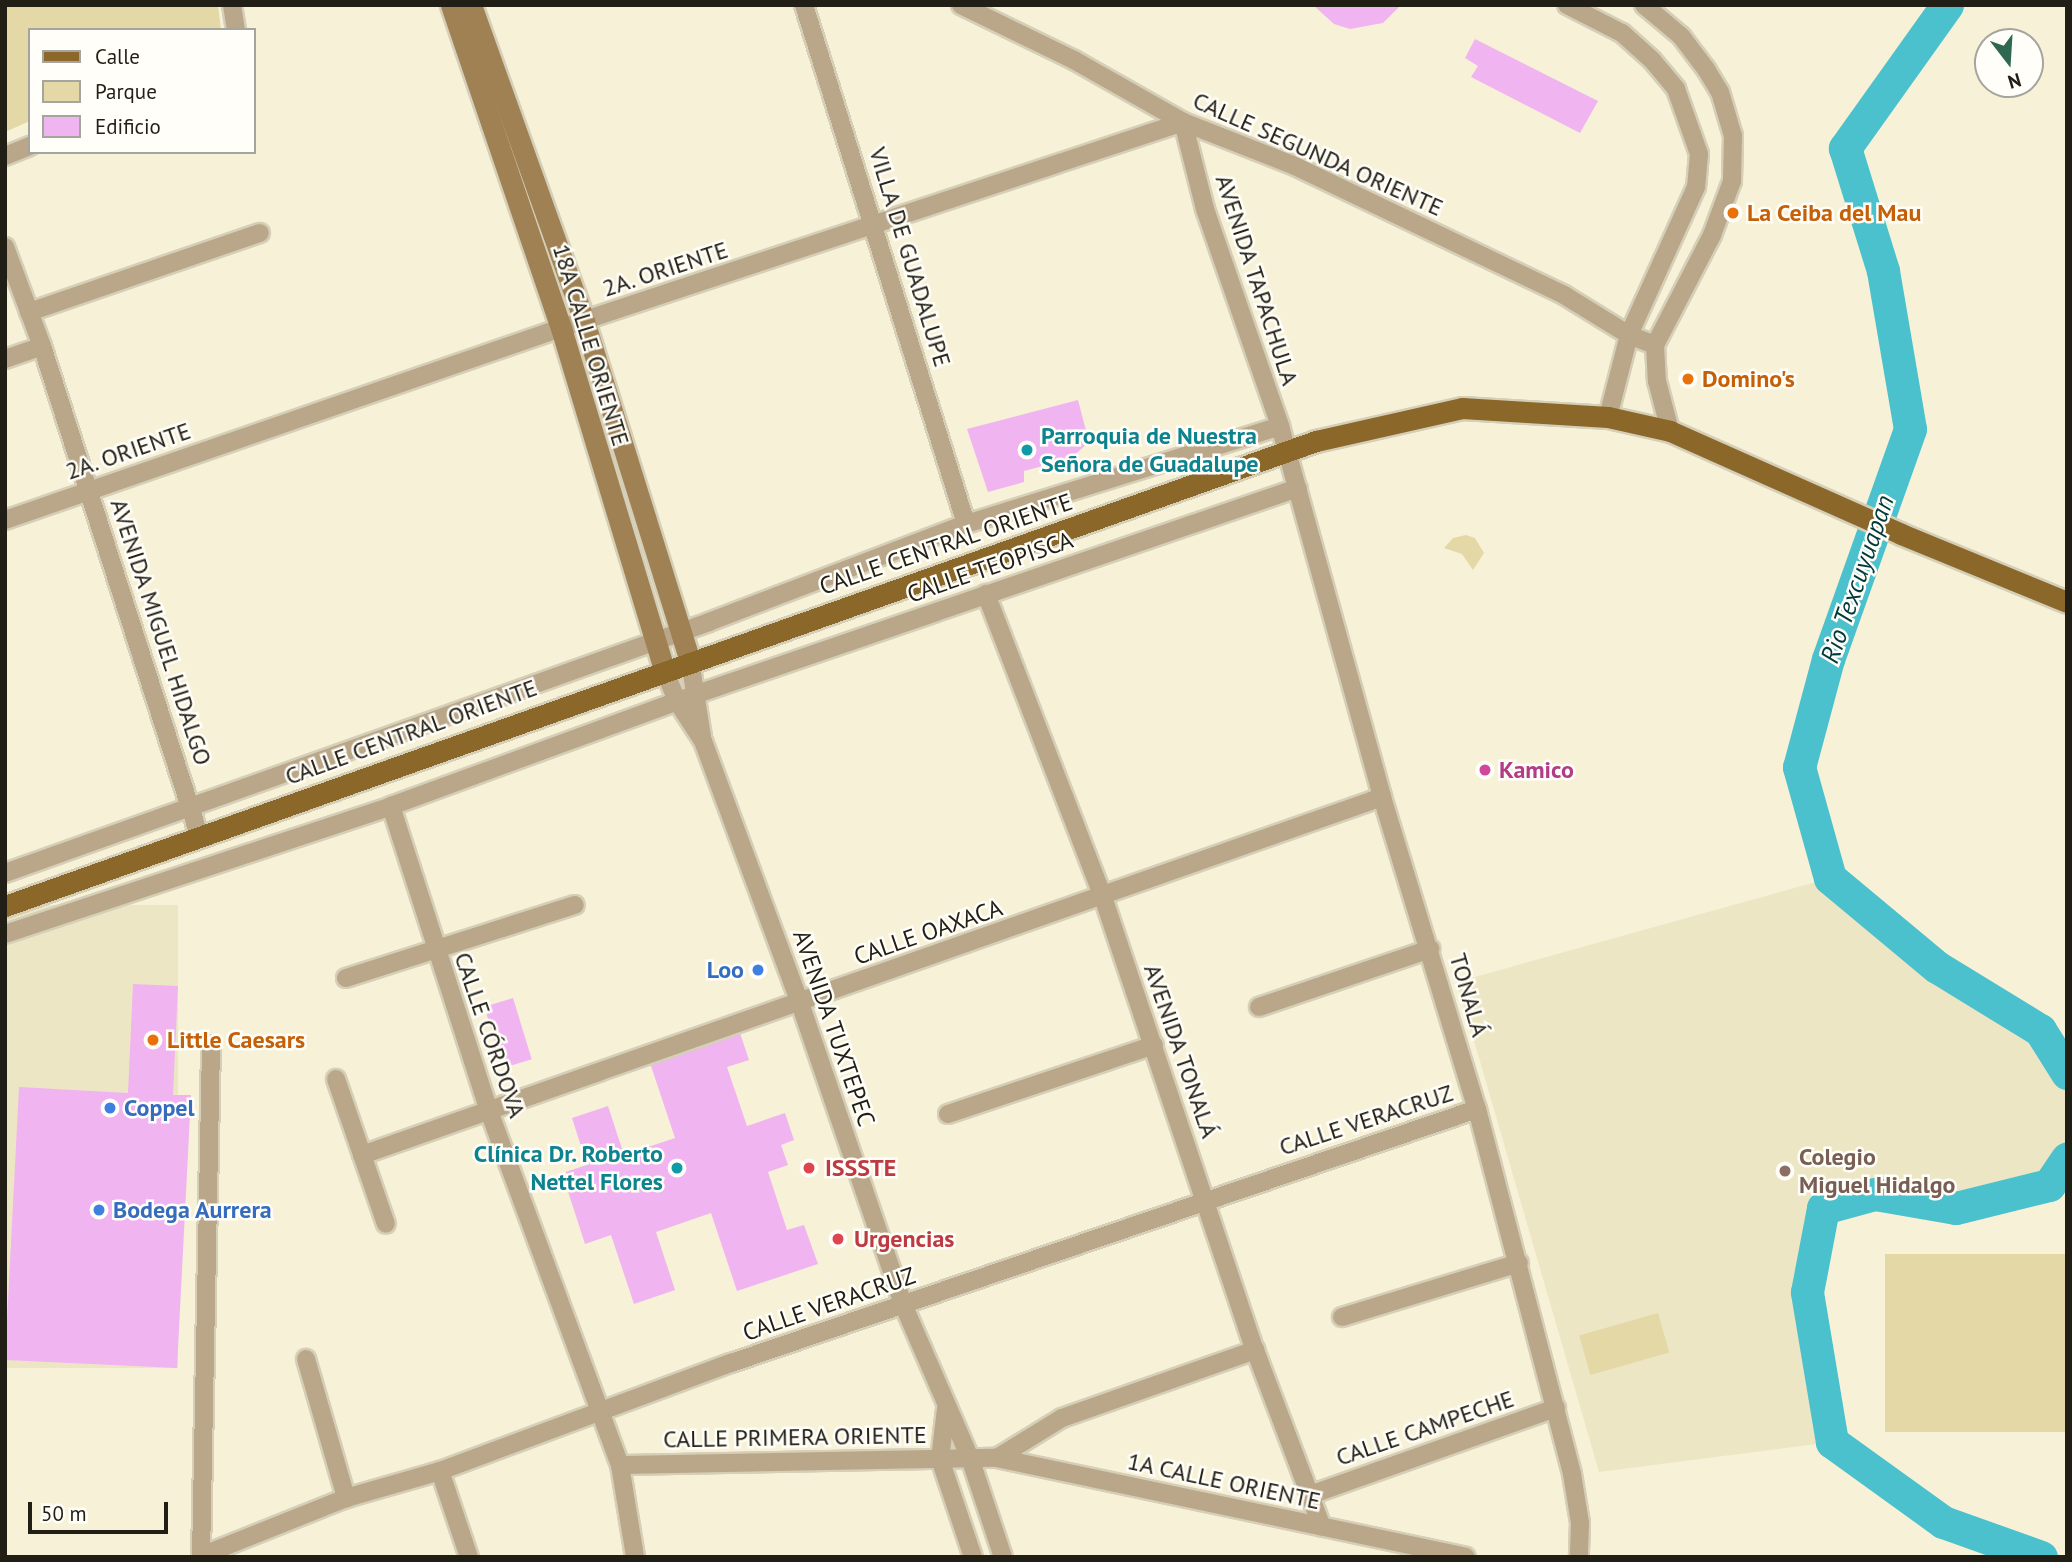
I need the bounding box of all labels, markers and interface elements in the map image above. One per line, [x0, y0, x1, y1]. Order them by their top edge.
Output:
legend [28, 28, 256, 154]
north arrow [1974, 28, 2044, 98]
text: Calle [95, 43, 140, 70]
text: N [2005, 68, 2024, 94]
text: Parque [95, 78, 157, 105]
street label: CALLE SEGUNDA ORIENTE [1188, 86, 1448, 222]
text: Edificio [95, 113, 161, 140]
street label: VILLA DE GUADALUPE [863, 143, 957, 371]
street label: AVENIDA TAPACHULA [1209, 170, 1305, 390]
place label: La Ceiba del Mau [1747, 199, 1922, 227]
marker: La Ceiba del Mau [1725, 205, 1741, 221]
street label: 2A. ORIENTE [598, 235, 732, 303]
street label: 18A CALLE ORIENTE [546, 240, 636, 450]
place label: Domino's [1702, 365, 1795, 393]
marker: Domino's [1680, 371, 1696, 387]
street label: 2A. ORIENTE [61, 416, 195, 486]
place label: Parroquia de Nuestra Señora de Guadalupe [1041, 422, 1259, 478]
marker: Parroquia de Nuestra Señora de Guadalupe [1019, 442, 1035, 458]
street label: CALLE CENTRAL ORIENTE [815, 487, 1077, 601]
water label: Rio Texcuyuapan [1814, 490, 1900, 668]
street label: AVENIDA MIGUEL HIDALGO [104, 494, 218, 770]
street label: CALLE TEOPISCA [903, 525, 1077, 609]
street label: CALLE CENTRAL ORIENTE [281, 673, 541, 791]
place label: Kamico [1499, 756, 1574, 784]
marker: Kamico [1477, 762, 1493, 778]
street label: CALLE OAXACA [850, 893, 1006, 971]
street label: AVENIDA TUXTEPEC [787, 925, 881, 1131]
street label: CALLE CÓRDOVA [448, 949, 532, 1121]
street label: TONALÁ [1443, 950, 1495, 1040]
place label: Loo [707, 956, 744, 984]
street label: AVENIDA TONALÁ [1138, 960, 1224, 1142]
marker: Loo [750, 962, 766, 978]
place label: Little Caesars [167, 1026, 306, 1054]
marker: Little Caesars [145, 1032, 161, 1048]
street label: CALLE VERACRUZ [1275, 1078, 1457, 1162]
place label: Coppel [124, 1094, 195, 1122]
marker: Coppel [102, 1100, 118, 1116]
place label: Clínica Dr. Roberto Nettel Flores [472, 1140, 663, 1196]
place label: Colegio Miguel Hidalgo [1799, 1143, 1955, 1199]
place label: ISSSTE [825, 1154, 896, 1182]
marker: ISSSTE [799, 1158, 819, 1178]
marker: Clínica Dr. Roberto Nettel Flores [669, 1160, 685, 1176]
marker: Colegio Miguel Hidalgo [1777, 1163, 1793, 1179]
place label: Bodega Aurrera [113, 1196, 273, 1224]
marker: Bodega Aurrera [91, 1202, 107, 1218]
place label: Urgencias [854, 1225, 954, 1253]
marker: Urgencias [828, 1229, 848, 1249]
street label: CALLE VERACRUZ [739, 1261, 919, 1347]
street label: CALLE CAMPECHE [1332, 1384, 1518, 1472]
street label: CALLE PRIMERA ORIENTE [662, 1420, 928, 1454]
street label: 1A CALLE ORIENTE [1124, 1446, 1324, 1516]
scale bar [32, 1488, 172, 1532]
text: 50 m [41, 1500, 87, 1527]

